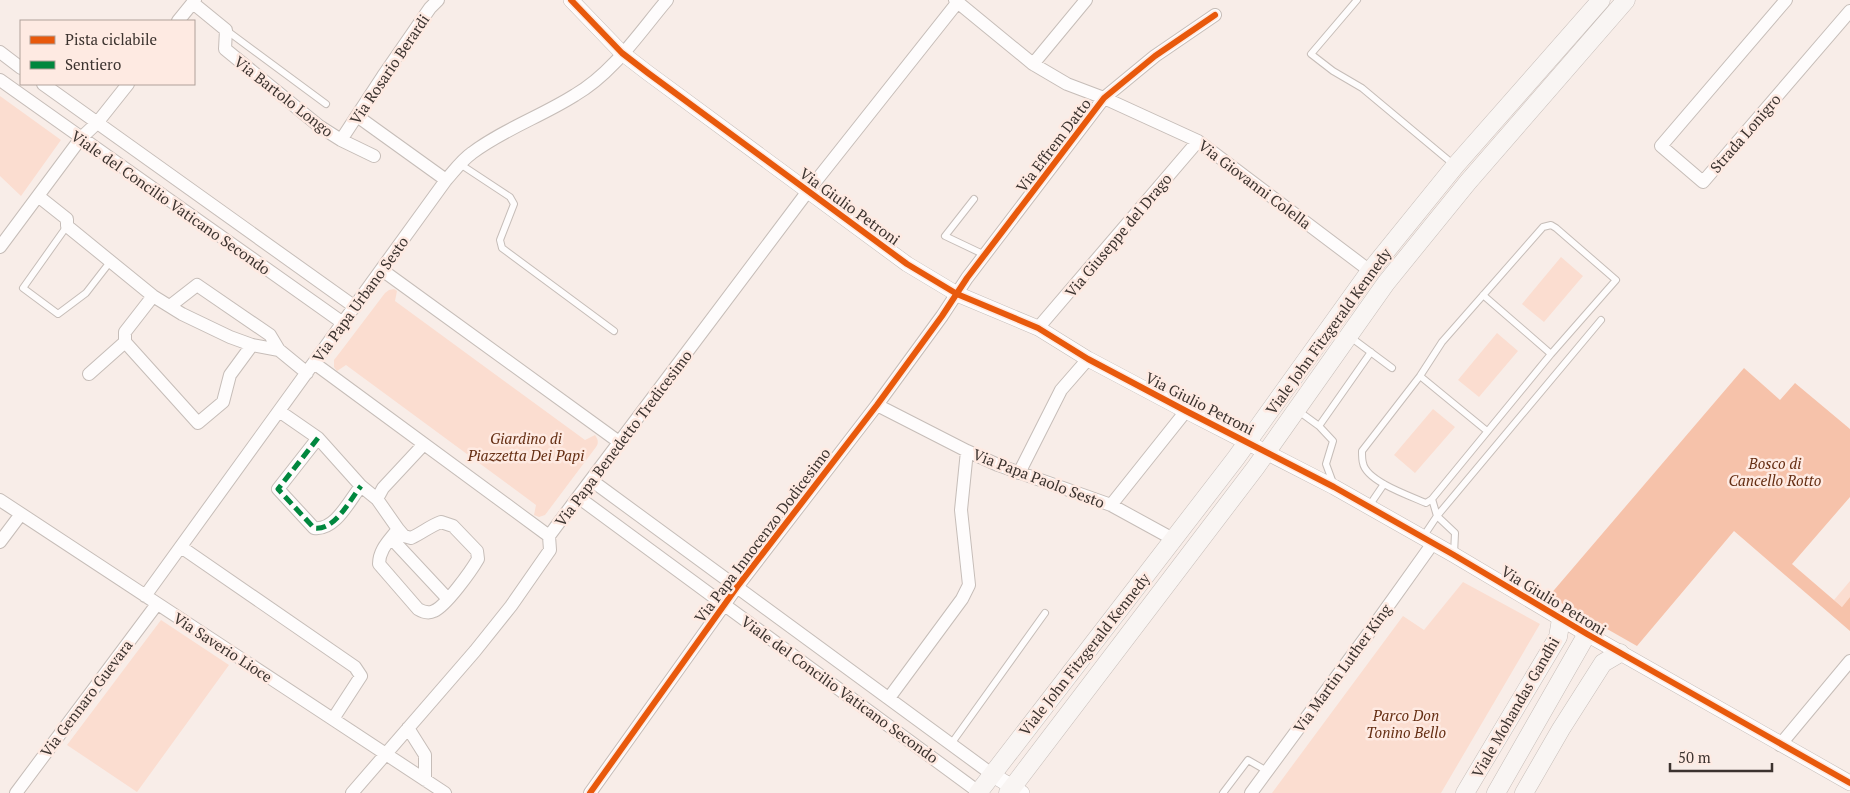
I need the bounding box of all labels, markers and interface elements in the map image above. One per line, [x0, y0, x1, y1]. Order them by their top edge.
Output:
street label: Via Rosario Berardi [345, 10, 433, 128]
legend [20, 20, 195, 85]
text: Pista ciclabile [65, 29, 157, 49]
street label: Via Bartolo Longo [230, 51, 338, 141]
text: Sentiero [65, 54, 121, 74]
street label: Strada Lonigro [1705, 89, 1785, 177]
street label: Via Effrem Datto [1011, 94, 1095, 196]
street label: Viale del Concilio Vaticano Secondo [67, 125, 275, 279]
street label: Via Giovanni Colella [1195, 135, 1316, 233]
street label: Via Giulio Petroni [796, 163, 904, 249]
street label: Via Giuseppe del Drago [1060, 169, 1176, 301]
street label: Via Papa Urbano Sesto [308, 232, 412, 366]
street label: Viale John Fitzgerald Kennedy [1261, 243, 1395, 418]
street label: Via Papa Benedetto Tredicesimo [550, 346, 696, 530]
street label: Via Giulio Petroni [1142, 367, 1258, 439]
park label: Giardino di Piazzetta Dei Papi [467, 428, 585, 465]
street label: Via Papa Innocenzo Dodicesimo [690, 443, 834, 627]
street label: Via Papa Paolo Sesto [970, 444, 1108, 512]
park label: Bosco di Cancello Rotto [1729, 453, 1822, 490]
street label: Via Giulio Petroni [1498, 561, 1610, 639]
street label: Viale John Fitzgerald Kennedy [1014, 568, 1154, 739]
street label: Via Martin Luther King [1289, 599, 1396, 736]
street label: Via Saverio Lioce [170, 608, 276, 686]
street label: Viale del Concilio Vaticano Secondo [737, 611, 943, 767]
street label: Viale Mohandas Gandhi [1467, 633, 1563, 781]
street label: Via Gennaro Guevara [35, 635, 137, 761]
park label: Parco Don Tonino Bello [1366, 705, 1446, 742]
scale bar [1670, 740, 1772, 772]
text: 50 m [1678, 747, 1711, 767]

